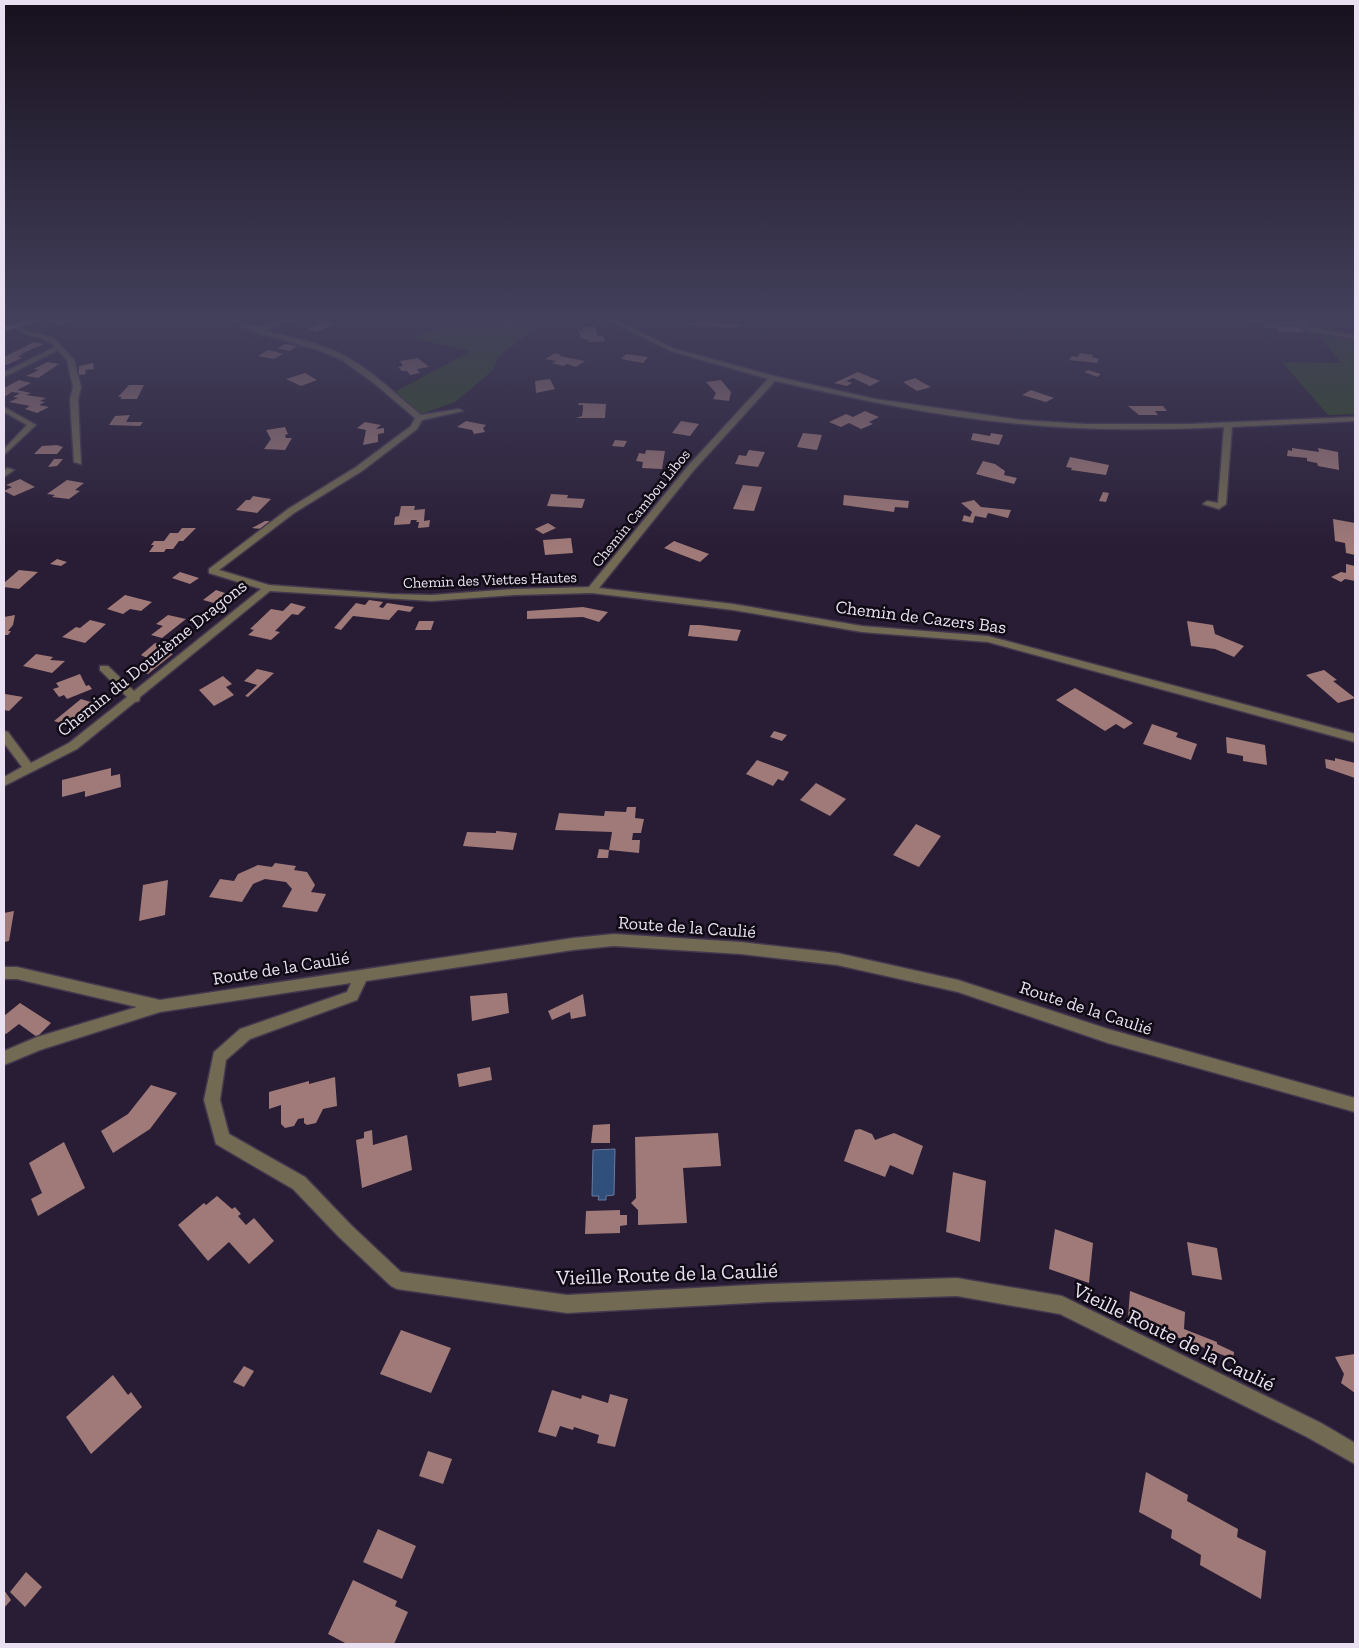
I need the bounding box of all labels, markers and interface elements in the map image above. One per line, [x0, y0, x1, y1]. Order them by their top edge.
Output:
street label: Chemin Cambou Libos [588, 445, 694, 571]
street label: Chemin des Viettes Hautes [403, 568, 577, 592]
street label: Chemin du Douzième Dragons [53, 575, 251, 741]
street label: Chemin de Cazers Bas [834, 596, 1008, 638]
street label: Route de la Caulié [617, 911, 757, 943]
street label: Route de la Caulié [211, 946, 351, 990]
street label: Route de la Caulié [1017, 976, 1155, 1040]
street label: Vieille Route de la Caulié [555, 1257, 778, 1290]
street label: Vieille Route de la Caulié [1068, 1276, 1279, 1396]

